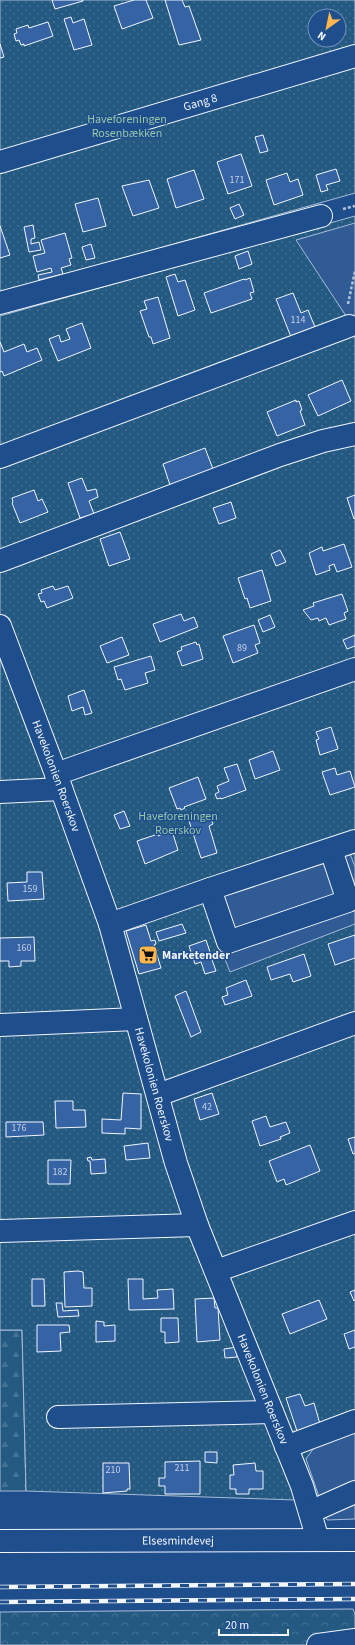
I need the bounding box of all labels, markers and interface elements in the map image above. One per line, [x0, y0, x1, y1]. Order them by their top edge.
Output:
north arrow [307, 8, 347, 48]
text: N [315, 28, 329, 44]
street label: Gang 8 [181, 89, 219, 115]
park label: Haveforeningen Rosenbækken [87, 111, 167, 142]
house number: 171 [230, 173, 244, 187]
house number: 114 [291, 313, 305, 327]
house number: 89 [237, 641, 247, 655]
street label: Havekolonien Roerskov [28, 718, 85, 834]
park label: Haveforeningen Roerskov [138, 808, 218, 839]
house number: 159 [23, 882, 37, 896]
house number: 160 [17, 941, 31, 955]
supermarket icon: Marketender [137, 944, 159, 966]
place label: Marketender [162, 947, 230, 964]
street label: Havekolonien Roerskov [130, 1025, 178, 1144]
house number: 42 [202, 1100, 212, 1114]
house number: 176 [12, 1121, 26, 1135]
house number: 182 [53, 1165, 67, 1179]
street label: Havekolonien Roerskov [233, 1331, 293, 1447]
house number: 211 [175, 1461, 189, 1475]
house number: 210 [106, 1463, 120, 1477]
street label: Elsesmindevej [142, 1532, 214, 1549]
scale bar [219, 1611, 288, 1637]
text: 20 m [225, 1617, 249, 1634]

